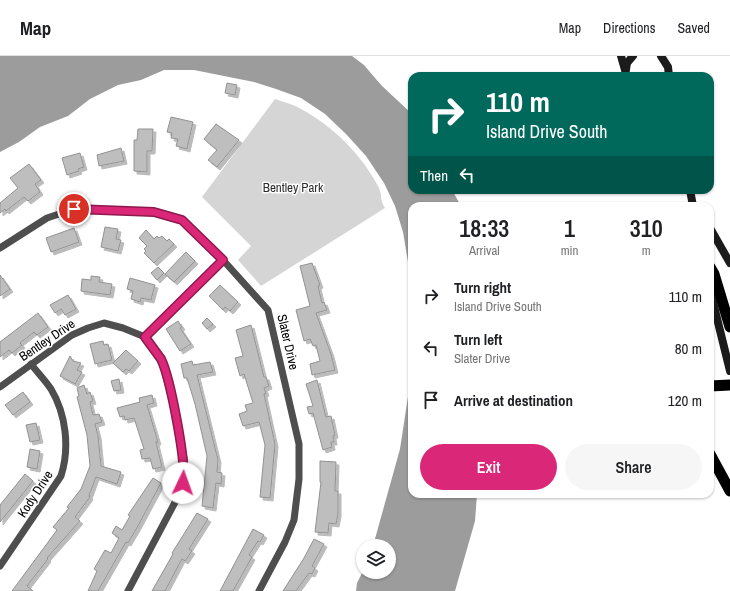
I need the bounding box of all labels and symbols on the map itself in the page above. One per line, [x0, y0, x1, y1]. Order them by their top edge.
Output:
park label: Bentley Park [263, 179, 324, 196]
pin [57, 192, 91, 226]
street label: Slater Drive [273, 313, 303, 371]
street label: Bentley Drive [16, 315, 78, 365]
position arrow [162, 462, 204, 504]
street label: Kody Drive [14, 467, 57, 521]

